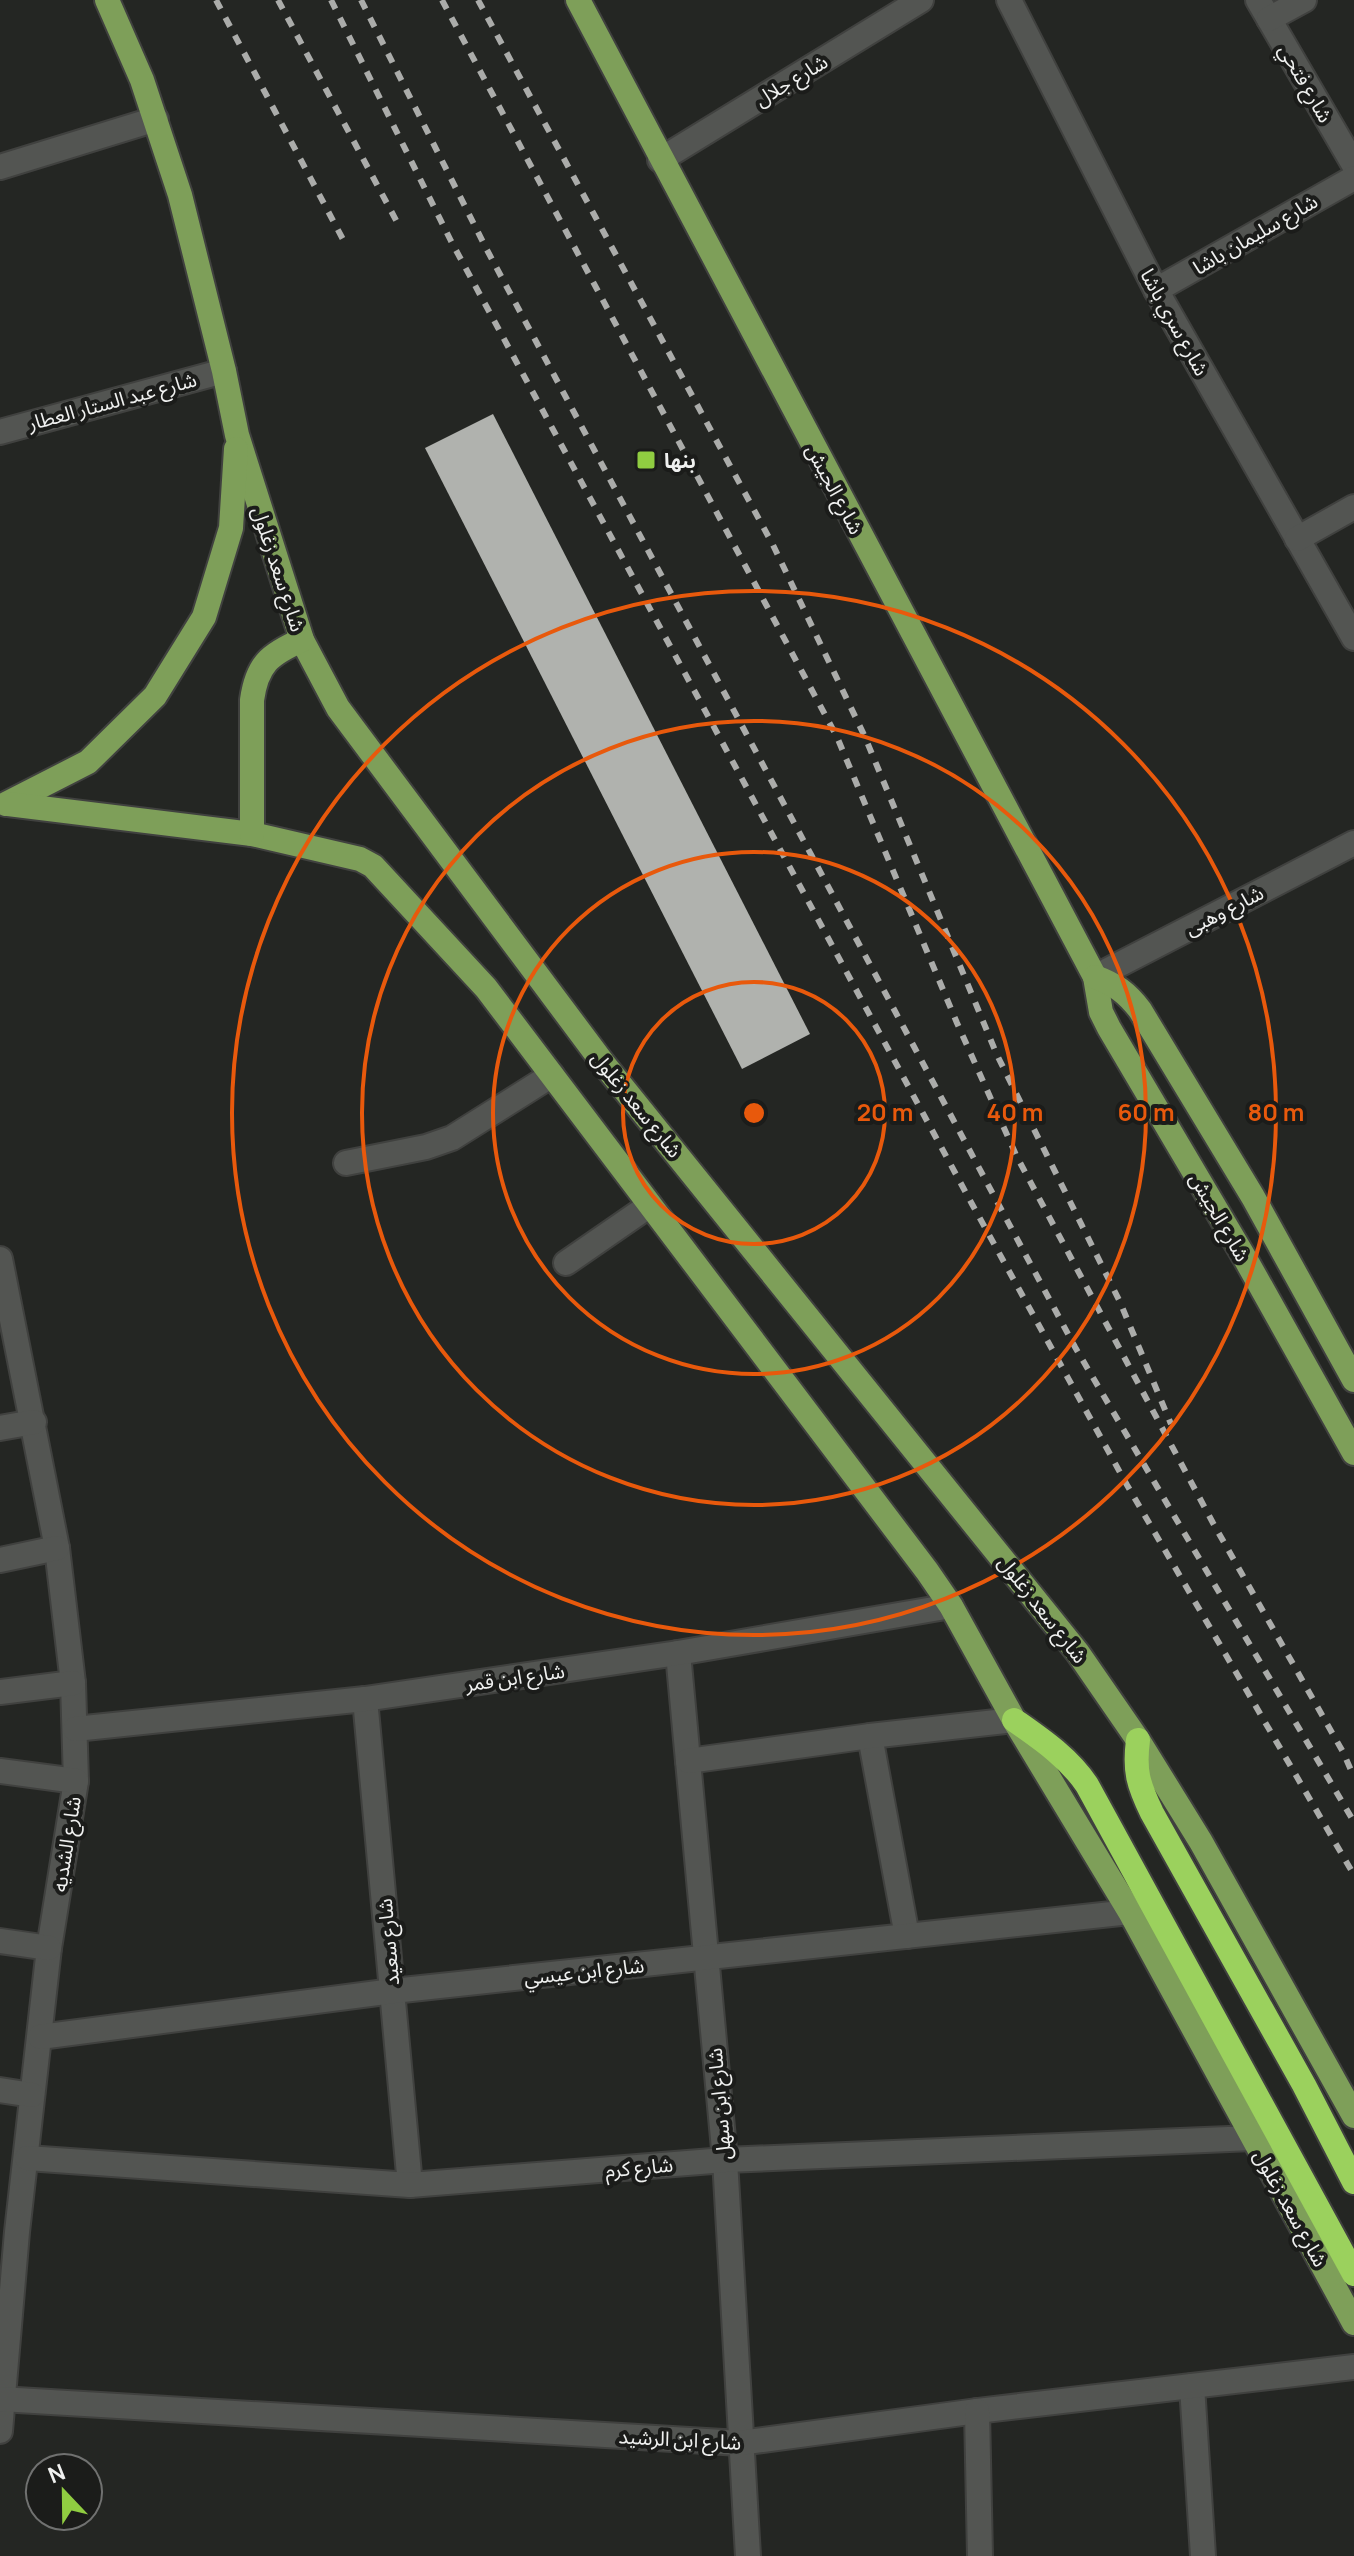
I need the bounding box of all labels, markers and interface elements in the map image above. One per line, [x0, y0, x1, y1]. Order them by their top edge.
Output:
street label: شارع فتحي [1270, 39, 1339, 129]
street label: شارع جلال [749, 48, 834, 114]
street label: شارع سليمان باشا [1188, 187, 1323, 282]
street label: شارع سري باشا [1132, 264, 1216, 382]
street label: شارع عبد الستار العطار [24, 365, 200, 439]
street label: شارع الجيش [798, 439, 870, 540]
place label: بنها [664, 447, 696, 474]
marker: بنها [635, 449, 657, 471]
street label: شارع سعد زغلول [244, 503, 312, 636]
street label: شارع وهبى [1180, 879, 1269, 943]
street label: شارع سعد زغلول [584, 1045, 688, 1164]
text: 20 m [857, 1095, 913, 1128]
text: 40 m [987, 1095, 1043, 1128]
text: 60 m [1117, 1095, 1175, 1128]
text: 80 m [1248, 1095, 1304, 1128]
centre of rings [740, 1099, 768, 1127]
street label: شارع الجيش [1182, 1168, 1256, 1267]
street label: شارع سعد زغلول [991, 1549, 1094, 1670]
street label: شارع ابن قمر [463, 1657, 567, 1699]
street label: شارع الشديه [45, 1794, 89, 1894]
street label: شارع سعيد [371, 1897, 407, 1987]
street label: شارع ابن عيسي [522, 1951, 646, 1993]
street label: شارع ابن سهل [701, 2047, 739, 2161]
street label: شارع سعد زغلول [1246, 2145, 1334, 2272]
street label: شارع كرم [604, 2151, 674, 2185]
street label: شارع ابن الرشيد [618, 2422, 742, 2458]
north arrow [24, 2452, 104, 2532]
text: N [44, 2457, 69, 2490]

